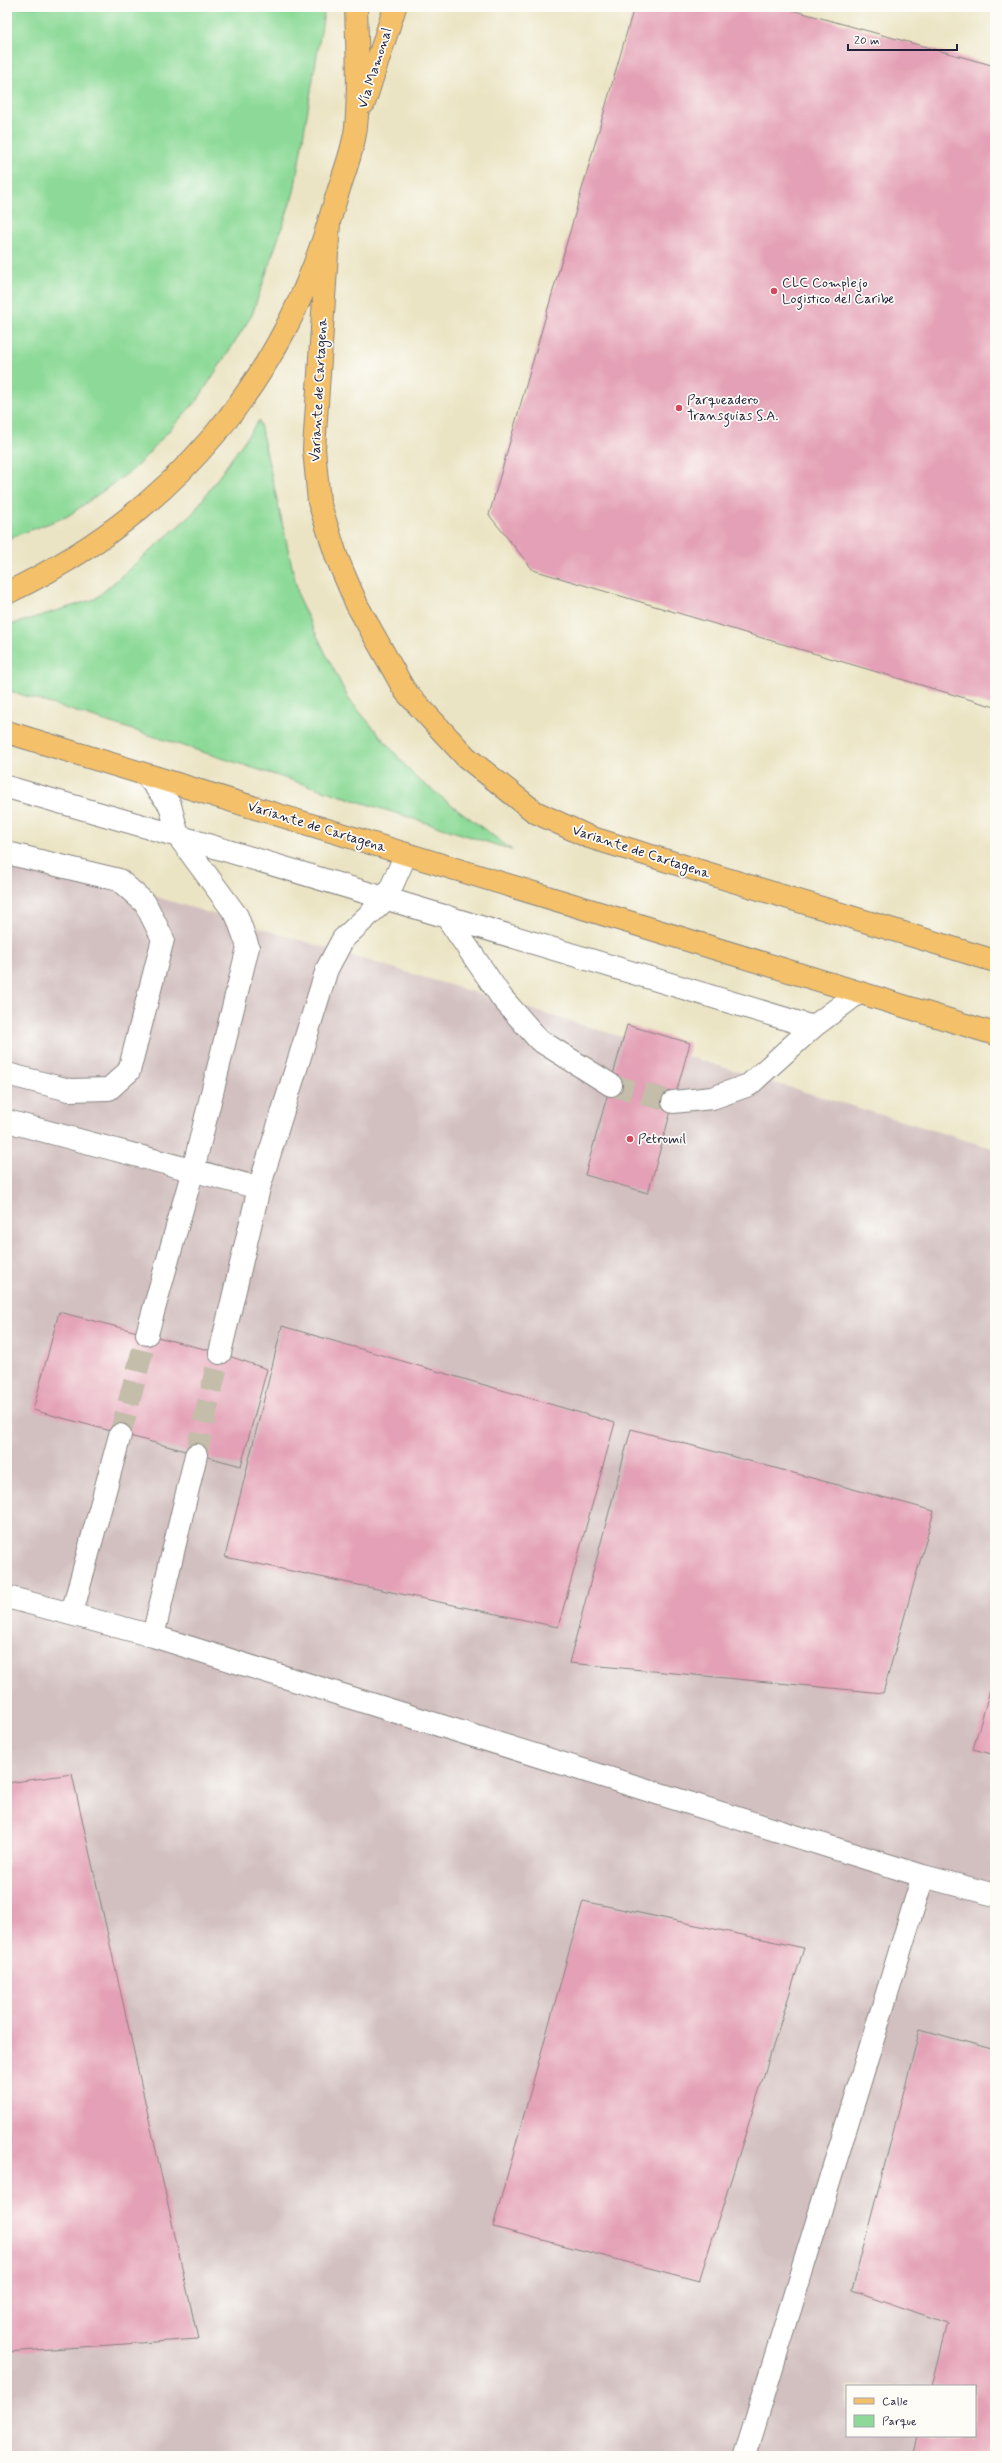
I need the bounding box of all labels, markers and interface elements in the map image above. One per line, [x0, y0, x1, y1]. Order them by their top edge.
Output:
street label: Vía Mamonal [354, 26, 396, 110]
scale bar [848, 26, 957, 52]
text: 20 m [854, 33, 880, 49]
place label: CLC Complejo Logistico del Caribe [782, 274, 894, 310]
marker: CLC Complejo Logistico del Caribe [769, 286, 779, 296]
street label: Variante de Cartagena [306, 317, 333, 462]
place label: Parqueadero Transguias S.A. [687, 391, 779, 427]
marker: Parqueadero Transguias S.A. [674, 403, 684, 413]
street label: Variante de Cartagena [245, 797, 389, 858]
street label: Variante de Cartagena [570, 821, 713, 884]
place label: Petromil [638, 1130, 686, 1148]
marker: Petromil [625, 1134, 635, 1144]
legend [846, 2385, 976, 2437]
text: Calle [882, 2394, 908, 2410]
text: Parque [882, 2414, 917, 2430]

